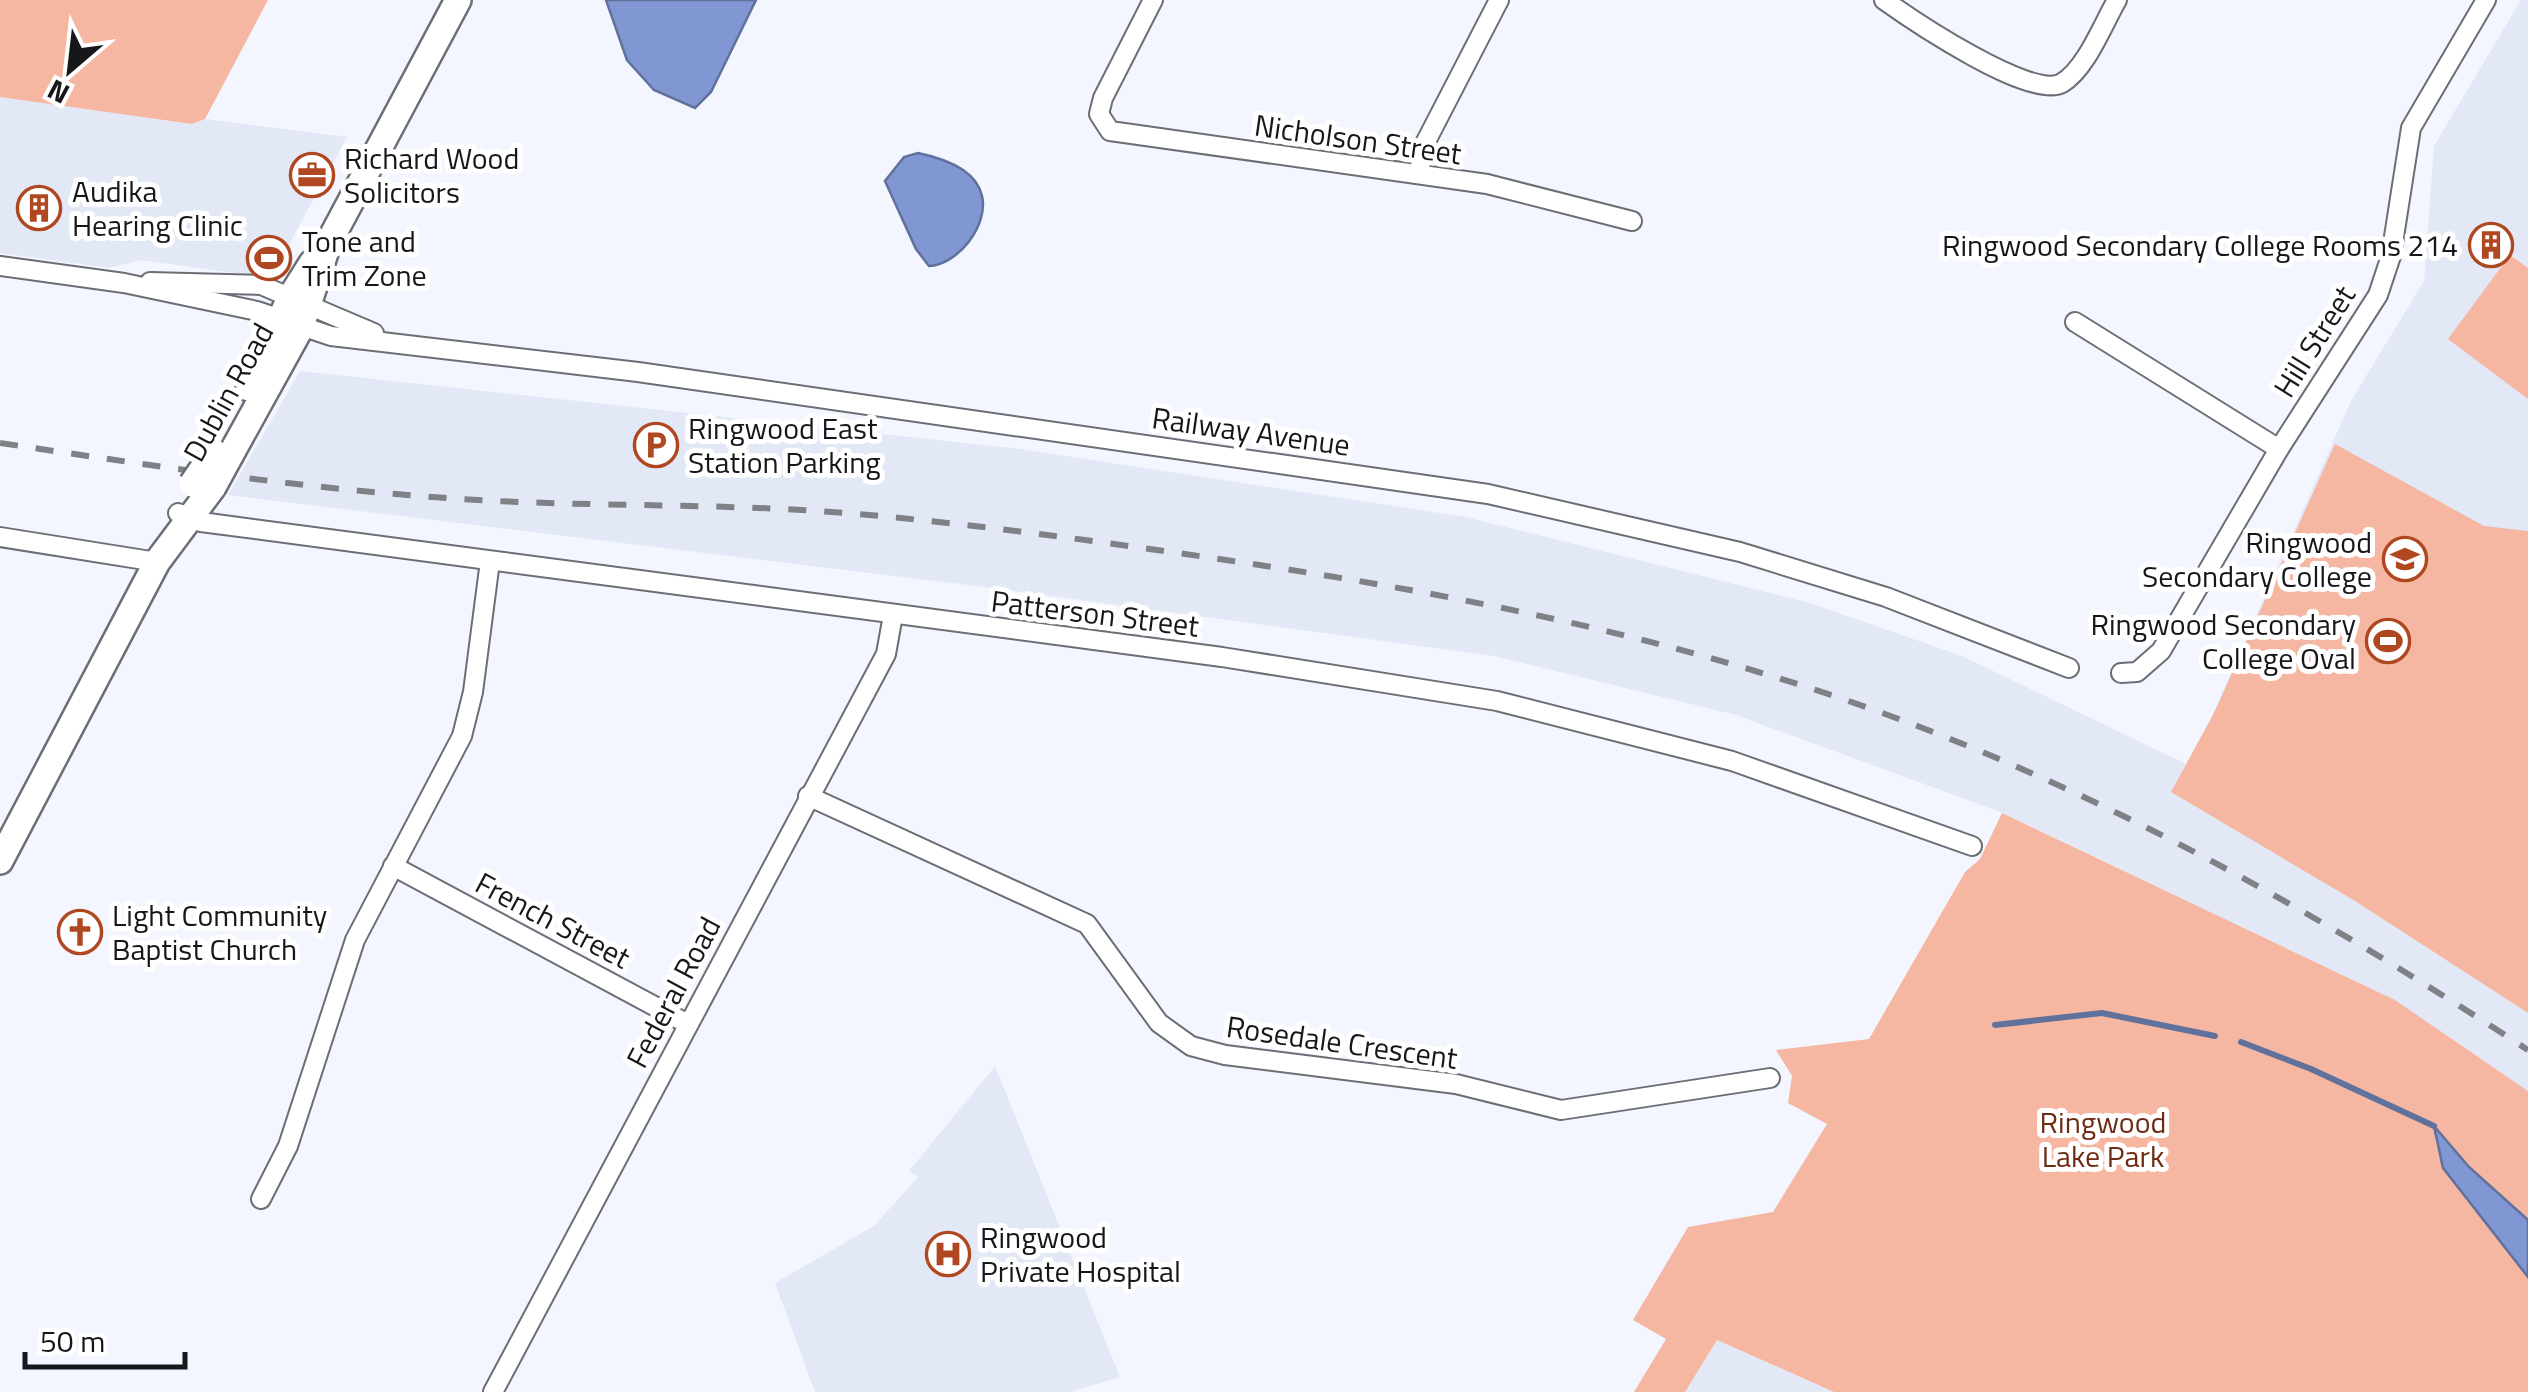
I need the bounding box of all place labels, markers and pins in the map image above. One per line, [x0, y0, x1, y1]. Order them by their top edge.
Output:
place label: Richard Wood Solicitors [344, 135, 519, 215]
office icon: Richard Wood Solicitors [289, 152, 335, 198]
place label: Audika Hearing Clinic [72, 168, 243, 248]
building icon: Audika Hearing Clinic [16, 185, 62, 231]
place label: Tone and Trim Zone [302, 218, 427, 298]
place label: Ringwood Secondary College Rooms 214 [1942, 222, 2458, 268]
building icon: Ringwood Secondary College Rooms 214 [2468, 222, 2514, 268]
sports icon: Tone and Trim Zone [246, 235, 292, 281]
place label: Ringwood East Station Parking [688, 405, 881, 485]
parking icon: Ringwood East Station Parking [633, 422, 679, 468]
place label: Ringwood Secondary College [2142, 519, 2372, 599]
school or university icon: Ringwood Secondary College [2382, 536, 2428, 582]
place label: Ringwood Secondary College Oval [2091, 601, 2356, 681]
sports icon: Ringwood Secondary College Oval [2365, 618, 2411, 664]
place label: Light Community Baptist Church [112, 892, 327, 972]
church icon: Light Community Baptist Church [57, 909, 103, 955]
place label: Ringwood Private Hospital [980, 1214, 1181, 1294]
hospital icon: Ringwood Private Hospital [925, 1231, 971, 1277]

